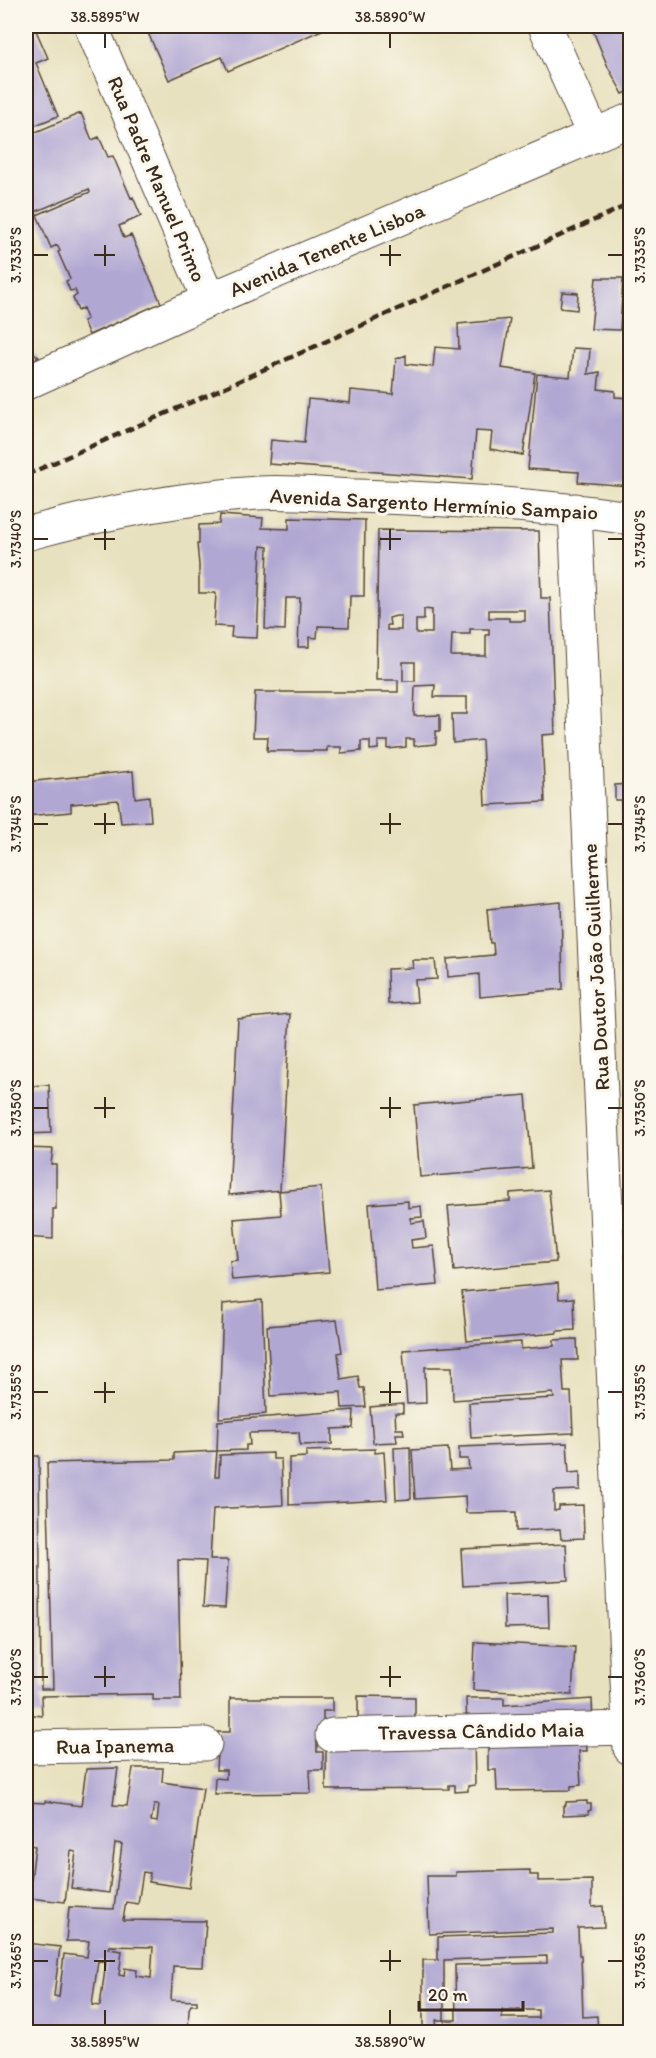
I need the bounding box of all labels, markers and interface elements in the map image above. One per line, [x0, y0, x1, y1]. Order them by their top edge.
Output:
text: 38.5895°W [70, 8, 140, 26]
text: 38.5890°W [355, 8, 425, 26]
street label: Rua Padre Manuel Primo [103, 72, 212, 285]
street label: Avenida Tenente Lisboa [225, 197, 428, 302]
text: 3.7335°S [7, 227, 25, 283]
text: 3.7335°S [631, 227, 649, 283]
street label: Avenida Sargento Hermínio Sampaio [269, 482, 599, 525]
text: 3.7340°S [7, 510, 25, 568]
text: 3.7340°S [631, 510, 649, 568]
text: 3.7345°S [7, 795, 25, 853]
text: 3.7345°S [631, 795, 649, 853]
street label: Rua Doutor João Guilherme [577, 843, 614, 1091]
text: 3.7350°S [7, 1079, 25, 1137]
text: 3.7350°S [631, 1079, 649, 1137]
text: 3.7355°S [7, 1364, 25, 1420]
text: 3.7355°S [631, 1364, 649, 1420]
text: 3.7360°S [7, 1648, 25, 1706]
text: 3.7360°S [631, 1648, 649, 1706]
street label: Travessa Cândido Maia [378, 1716, 584, 1745]
street label: Rua Ipanema [56, 1732, 174, 1759]
text: 3.7365°S [7, 1933, 25, 1989]
text: 3.7365°S [631, 1933, 649, 1989]
scale bar [419, 1974, 522, 2012]
text: 20 m [428, 1984, 468, 2006]
text: 38.5895°W [70, 2033, 140, 2051]
text: 38.5890°W [355, 2033, 425, 2051]

